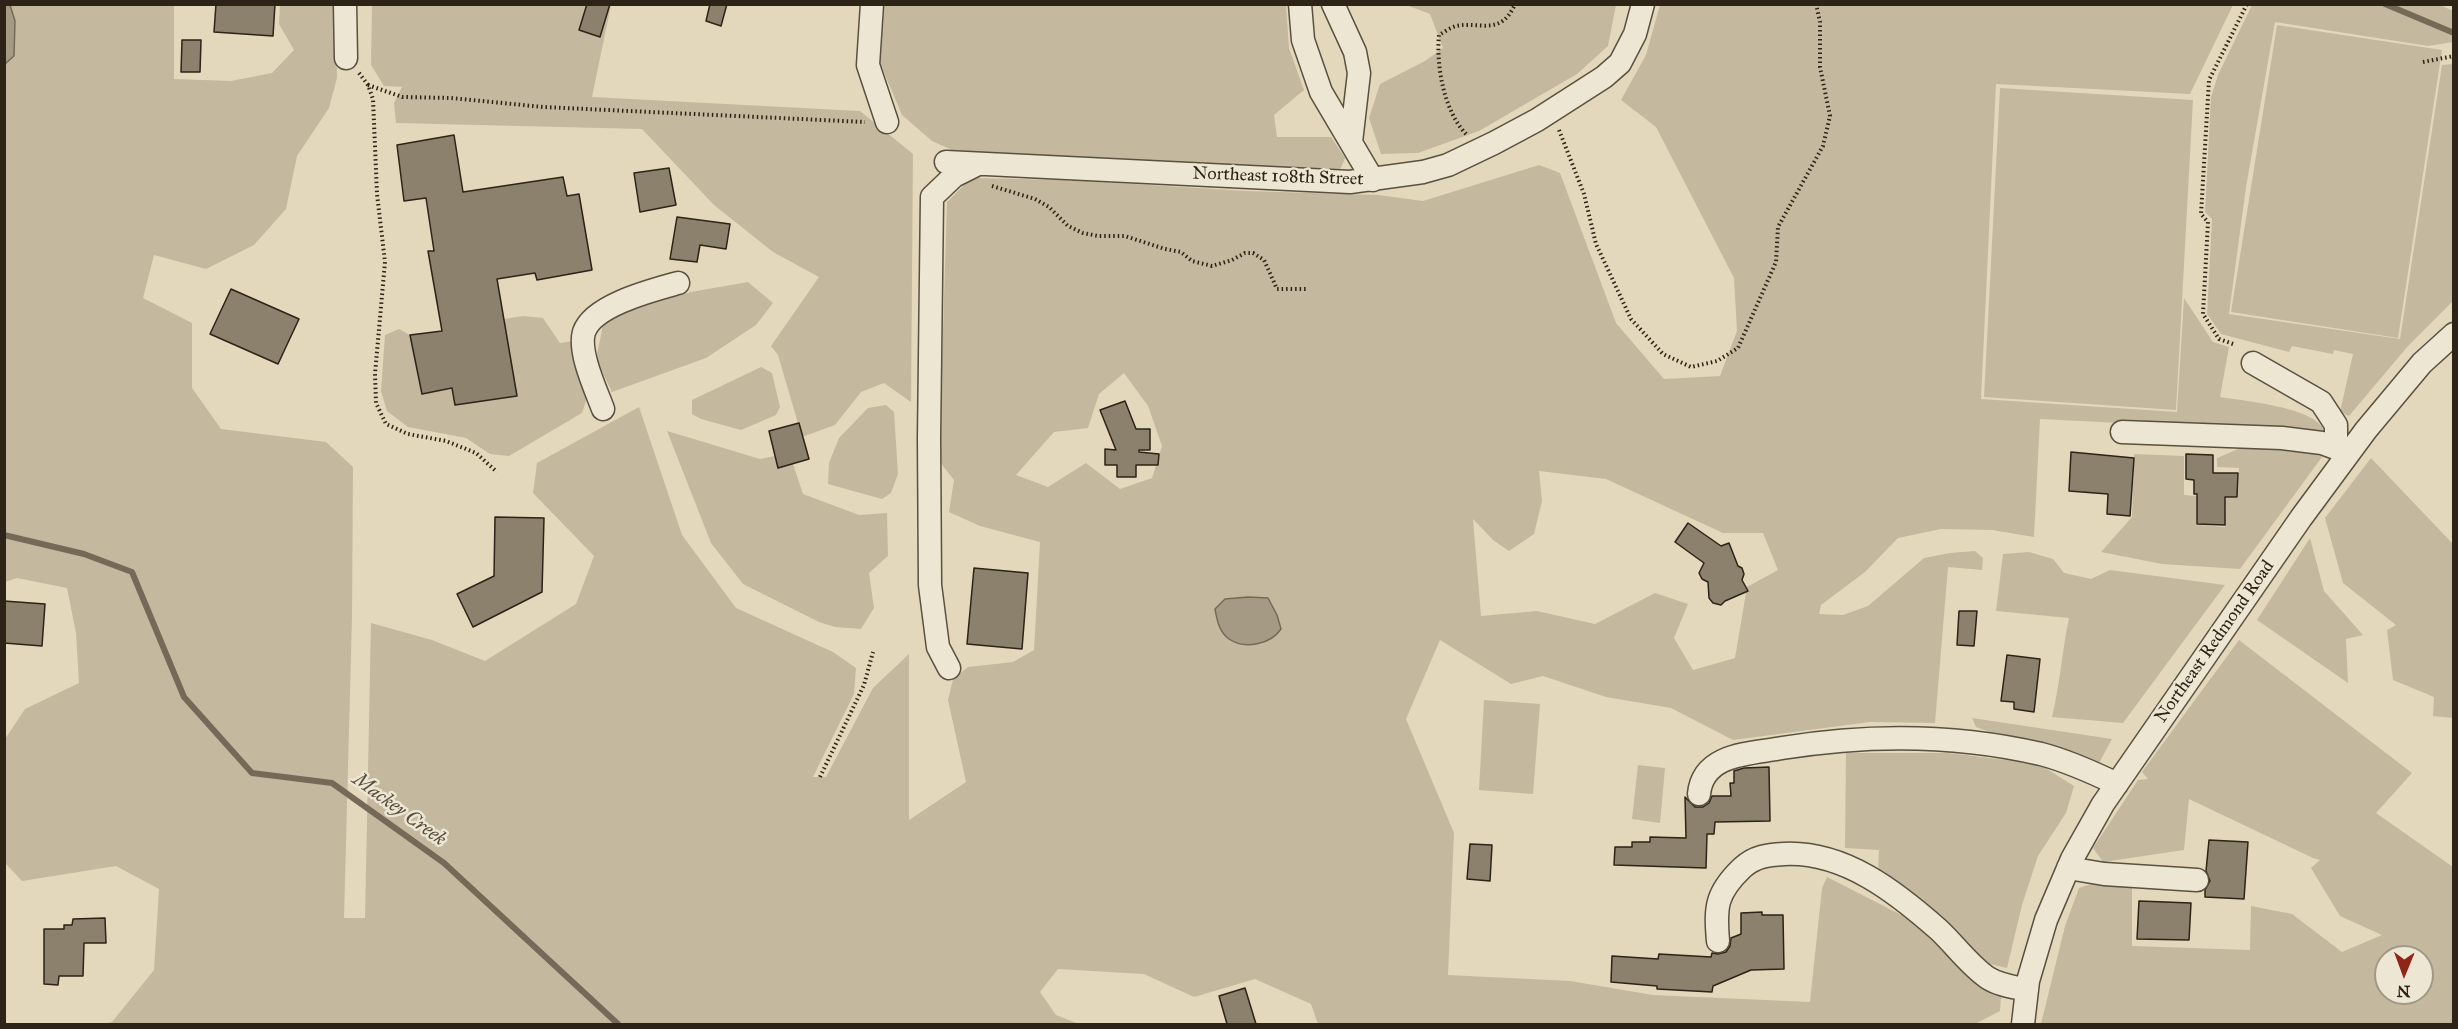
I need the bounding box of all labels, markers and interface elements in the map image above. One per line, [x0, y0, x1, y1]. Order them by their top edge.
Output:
street label: Northeast 108th Street [1192, 163, 1364, 191]
street label: Northeast Redmond Road [2151, 557, 2279, 727]
water label: Mackey Creek [348, 768, 450, 852]
north arrow [2374, 945, 2434, 1005]
text: N [2397, 982, 2411, 1001]

